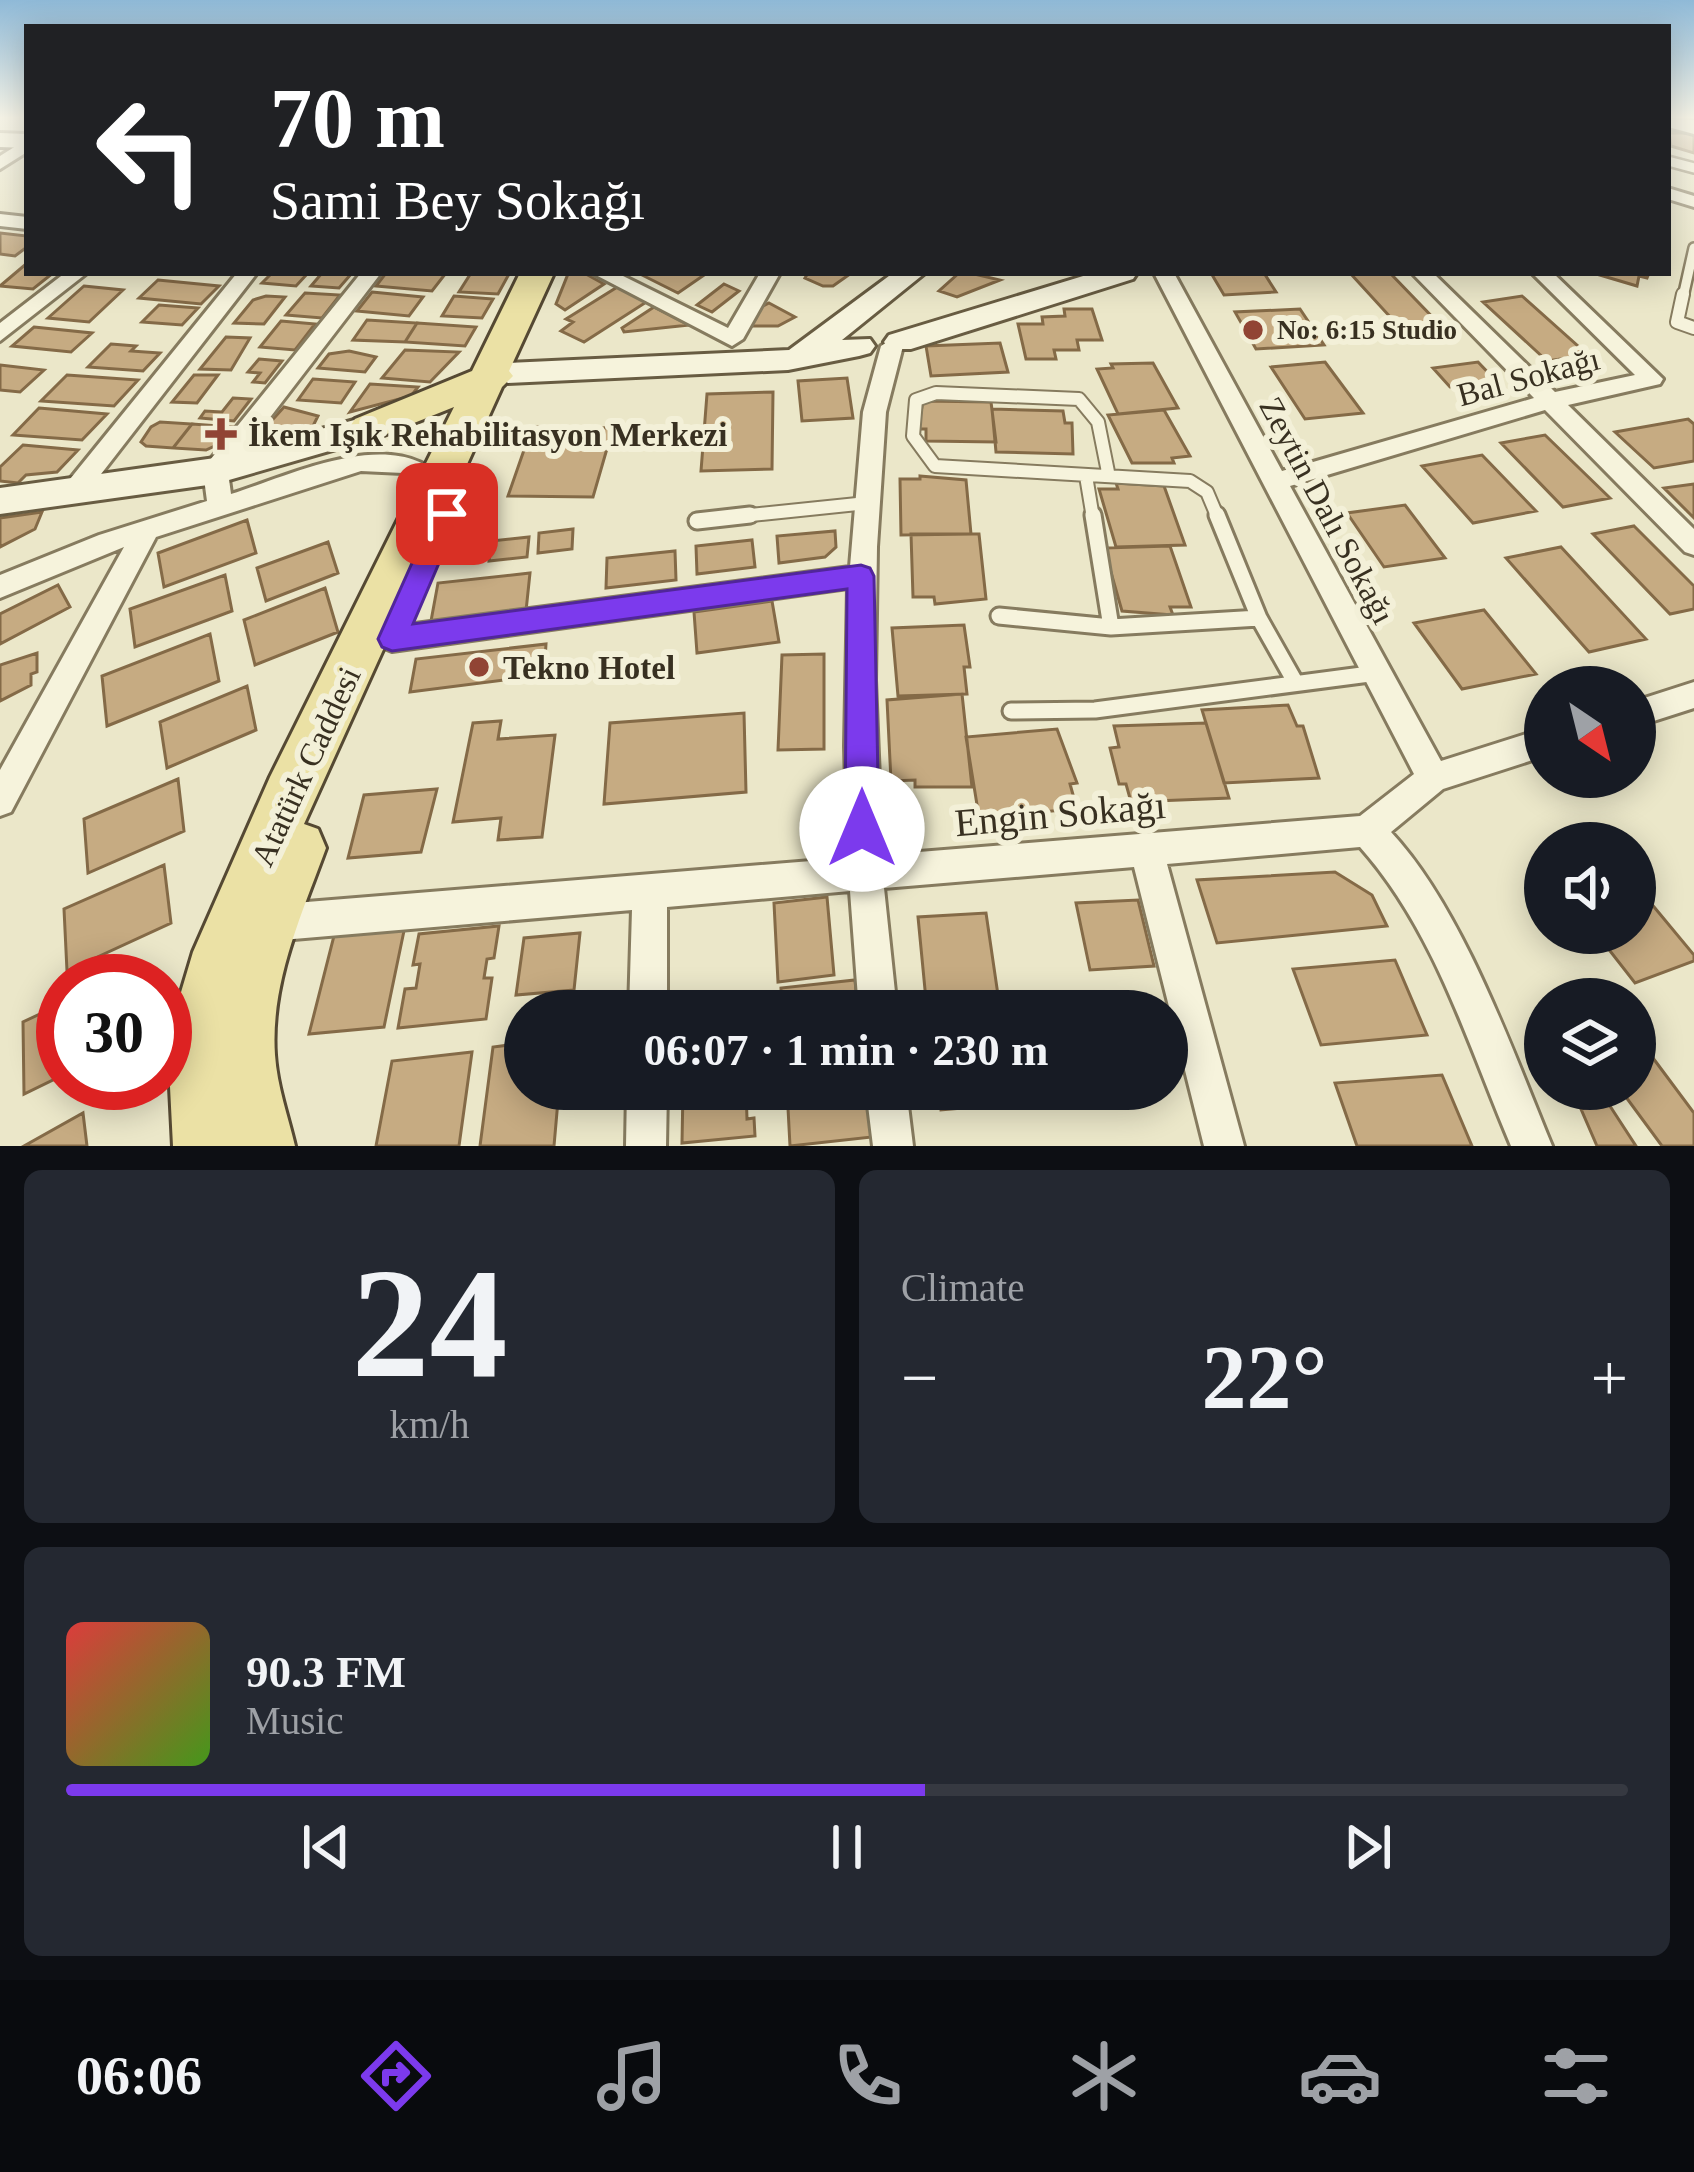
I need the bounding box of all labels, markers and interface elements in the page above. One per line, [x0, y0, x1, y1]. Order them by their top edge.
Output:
icon: left [72, 72, 228, 228]
text: 70 m [270, 72, 445, 165]
text: Sami Bey Sokağı [270, 171, 645, 231]
place label: No: 6:15 Studio [1277, 315, 1457, 345]
marker: No: 6:15 Studio [1240, 317, 1266, 343]
street label: Bal Sokağı [1453, 341, 1603, 413]
street label: Zeytin Dalı Sokağı [1252, 391, 1402, 630]
place label: İkem Işık Rehabilitasyon Merkezi [248, 416, 727, 453]
marker: İkem Işık Rehabilitasyon Merkezi [205, 418, 237, 450]
pin [396, 463, 498, 565]
icon: arrive [414, 481, 480, 547]
place label: Tekno Hotel [503, 650, 675, 686]
marker: Tekno Hotel [466, 654, 492, 680]
street label: Atatürk Caddesi [244, 661, 368, 872]
north arrow [1524, 666, 1656, 798]
map controls [1524, 666, 1656, 1110]
position arrow [799, 766, 925, 892]
street label: Engin Sokağı [953, 783, 1167, 845]
button: sound [1524, 822, 1656, 954]
speed limit sign: 30 [36, 954, 192, 1110]
button: layers [1524, 978, 1656, 1110]
text: 06:07 · 1 min · 230 m [644, 1025, 1049, 1075]
text: 24 [352, 1237, 508, 1410]
text: Climate [901, 1266, 1024, 1309]
text: 22° [1202, 1328, 1328, 1427]
text: − [901, 1341, 938, 1414]
text: + [1591, 1341, 1628, 1414]
text: km/h [389, 1403, 470, 1446]
text: 90.3 FM [246, 1647, 406, 1697]
text: Music [246, 1699, 344, 1742]
icon: previous [293, 1814, 359, 1880]
icon: pause [814, 1814, 880, 1880]
icon: next [1335, 1814, 1401, 1880]
icon: directions [354, 2034, 438, 2118]
icon: music [590, 2034, 674, 2118]
icon: phone [826, 2034, 910, 2118]
icon: climate [1062, 2034, 1146, 2118]
icon: car [1298, 2034, 1382, 2118]
icon: filters [1534, 2034, 1618, 2118]
text: 06:06 [76, 2046, 202, 2106]

